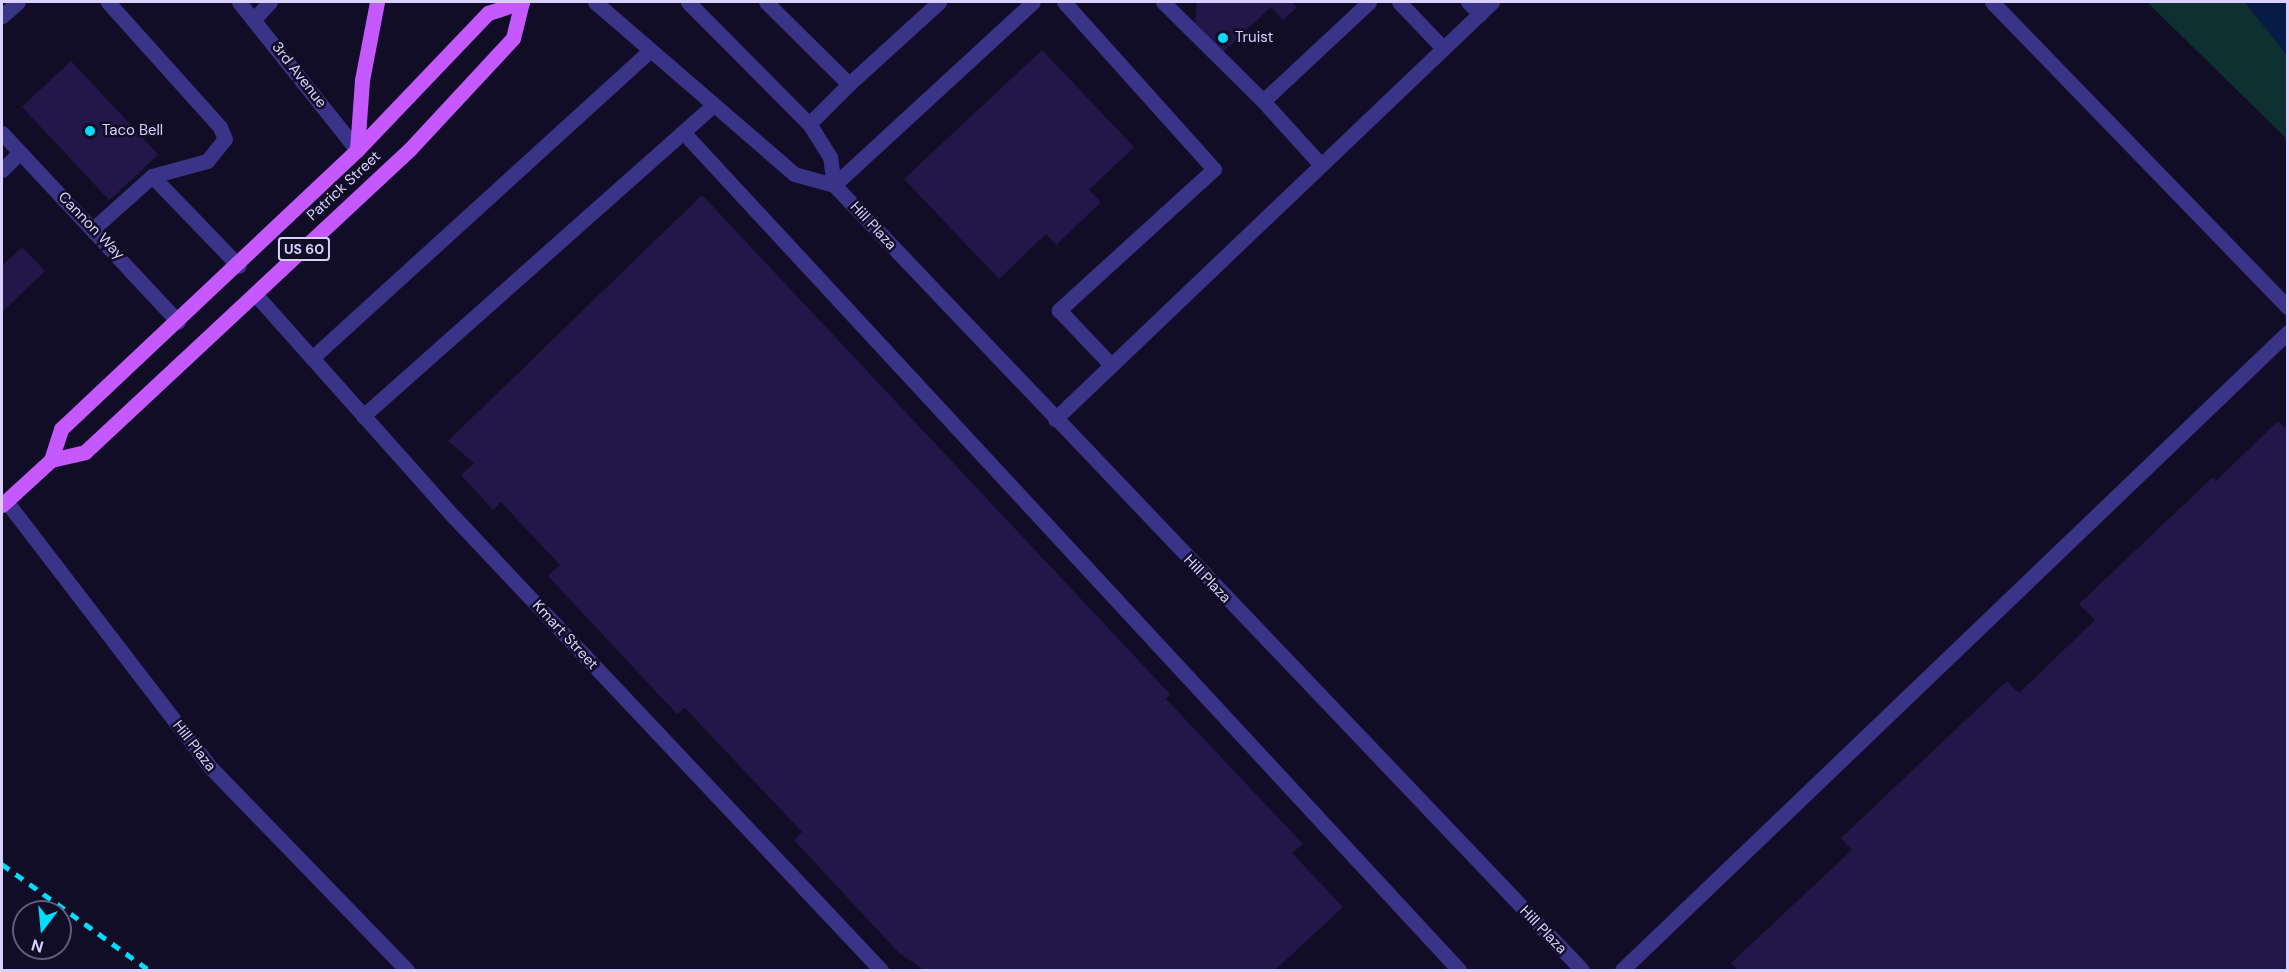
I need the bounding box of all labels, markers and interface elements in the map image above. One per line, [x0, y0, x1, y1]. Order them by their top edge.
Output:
place label: Truist [1235, 29, 1273, 47]
marker: Truist [1216, 31, 1230, 45]
street label: 3rd Avenue [268, 39, 330, 111]
place label: Taco Bell [102, 122, 163, 140]
marker: Taco Bell [83, 124, 97, 138]
street label: Patrick Street [303, 147, 385, 225]
street label: Cannon Way [54, 188, 128, 264]
street label: Hill Plaza [846, 198, 900, 254]
road number: US 60 [277, 238, 331, 260]
street label: Hill Plaza [1180, 551, 1234, 607]
street label: Kmart Street [528, 597, 602, 673]
street label: Hill Plaza [169, 717, 219, 775]
north arrow [12, 900, 72, 960]
street label: Hill Plaza [1516, 902, 1570, 958]
text: N [29, 934, 46, 958]

